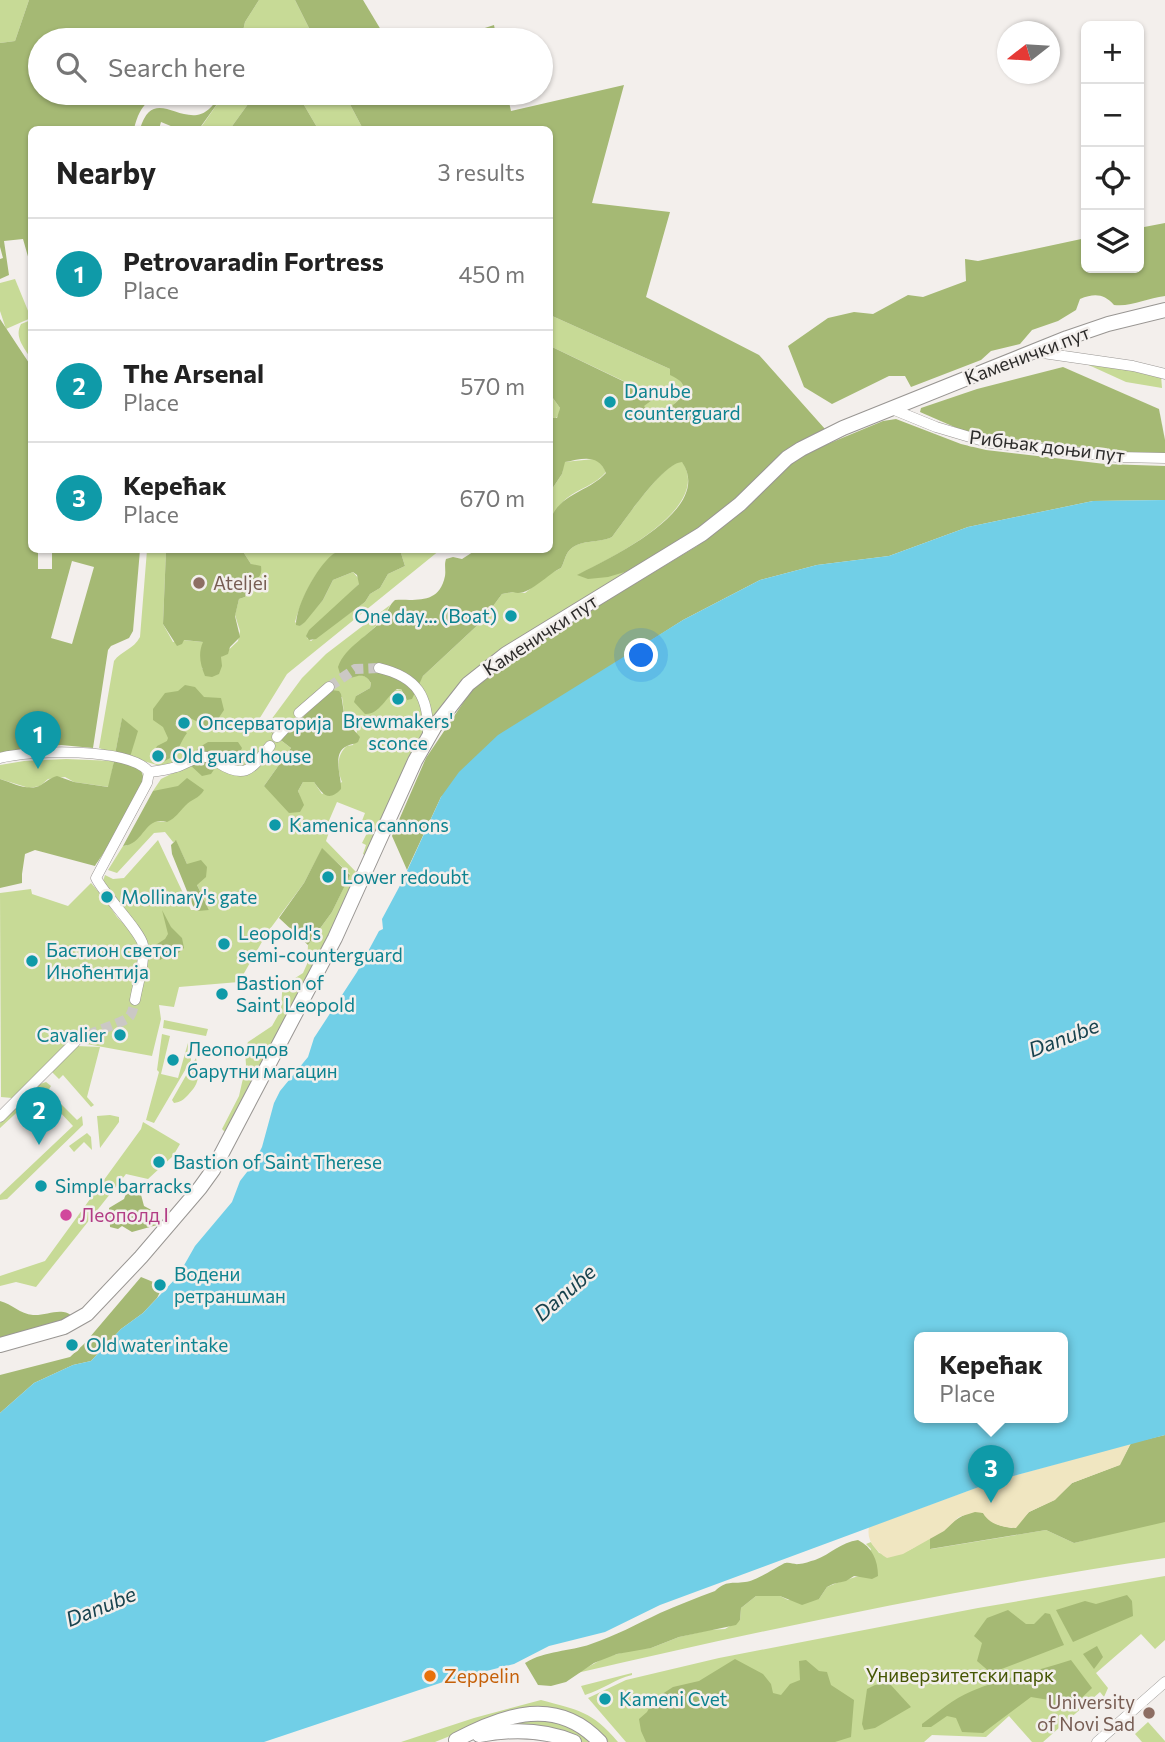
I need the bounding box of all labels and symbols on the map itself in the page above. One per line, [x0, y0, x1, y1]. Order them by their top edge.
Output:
north arrow [997, 21, 1060, 84]
street label: Каменички пут [961, 320, 1093, 389]
place label: Danube counterguard [624, 379, 741, 424]
marker: Danube counterguard [602, 394, 618, 410]
street label: Рибњак доњи пут [968, 425, 1126, 466]
place label: Ateljei [213, 571, 268, 594]
marker: Ateljei [191, 575, 207, 591]
street label: Каменички пут [478, 589, 601, 680]
place label: One day… (Boat) [354, 604, 497, 627]
marker: One day… (Boat) [503, 608, 519, 624]
your location [624, 638, 658, 672]
marker: Brewmakers' sconce [390, 691, 406, 707]
place label: Brewmakers' sconce [343, 709, 453, 754]
pin: 1 [15, 711, 61, 769]
place label: Опсерваторија [198, 711, 332, 734]
marker: Опсерваторија [176, 715, 192, 731]
place label: Old guard house [172, 744, 311, 767]
marker: Old guard house [150, 748, 166, 764]
place label: Kamenica cannons [289, 813, 449, 836]
marker: Kamenica cannons [267, 817, 283, 833]
place label: Lower redoubt [342, 865, 469, 888]
marker: Lower redoubt [320, 869, 336, 885]
place label: Mollinary's gate [121, 885, 257, 908]
marker: Mollinary's gate [99, 889, 115, 905]
place label: Leopold's semi-counterguard [238, 921, 403, 966]
marker: Leopold's semi-counterguard [216, 936, 232, 952]
place label: Бастион светог Иноћентија [46, 938, 181, 983]
marker: Бастион светог Иноћентија [24, 953, 40, 969]
place label: Bastion of Saint Leopold [236, 971, 355, 1016]
marker: Bastion of Saint Leopold [214, 986, 230, 1002]
water label: Danube [1025, 1012, 1102, 1061]
place label: Cavalier [36, 1023, 106, 1046]
marker: Cavalier [112, 1027, 128, 1043]
place label: Леополдов барутни магацин [187, 1037, 338, 1082]
marker: Леополдов барутни магацин [165, 1052, 181, 1068]
pin: 2 [16, 1087, 62, 1145]
place label: Bastion of Saint Therese [173, 1150, 382, 1173]
marker: Bastion of Saint Therese [151, 1154, 167, 1170]
place label: Simple barracks [55, 1174, 192, 1197]
marker: Simple barracks [33, 1178, 49, 1194]
place label: Леополд I [80, 1203, 169, 1226]
marker: Леополд I [58, 1207, 74, 1223]
water label: Danube [528, 1258, 600, 1325]
place label: Водени ретраншман [174, 1262, 286, 1307]
marker: Водени ретраншман [152, 1277, 168, 1293]
place label: Old water intake [86, 1333, 228, 1356]
marker: Old water intake [64, 1337, 80, 1353]
pin: 3 [968, 1445, 1014, 1503]
water label: Danube [62, 1580, 139, 1631]
park label: Универзитетски парк [866, 1663, 1054, 1686]
place label: Zeppelin [444, 1664, 520, 1687]
marker: Zeppelin [422, 1668, 438, 1684]
place label: Kameni Cvet [619, 1687, 728, 1710]
place label: University of Novi Sad [1037, 1690, 1135, 1735]
marker: Kameni Cvet [597, 1691, 613, 1707]
marker: University of Novi Sad [1141, 1705, 1157, 1721]

